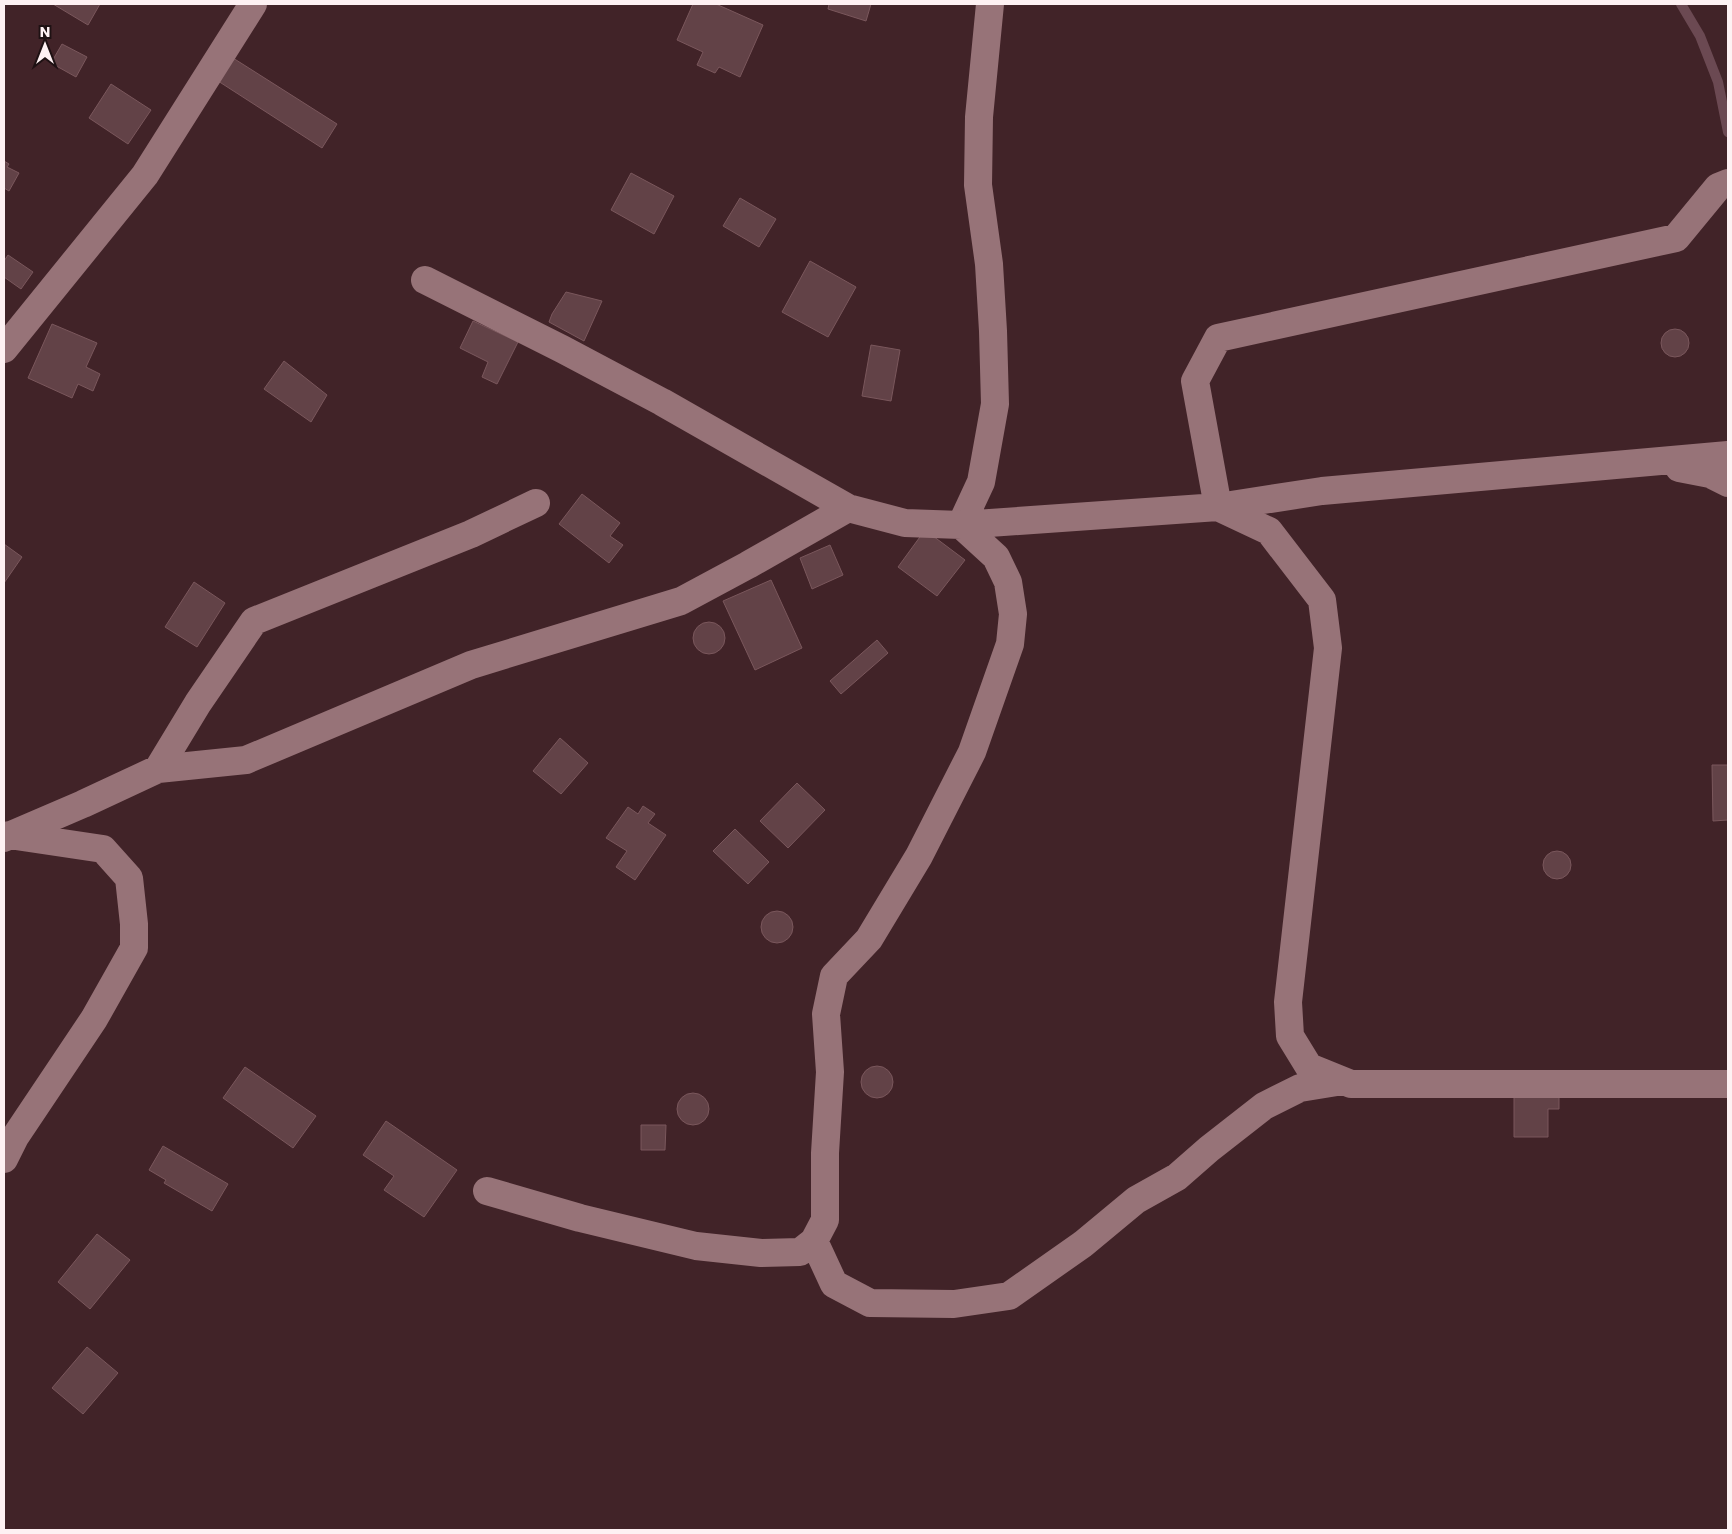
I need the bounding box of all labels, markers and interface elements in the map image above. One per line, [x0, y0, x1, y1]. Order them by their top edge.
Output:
north arrow [20, 20, 70, 70]
text: N [40, 22, 50, 42]

